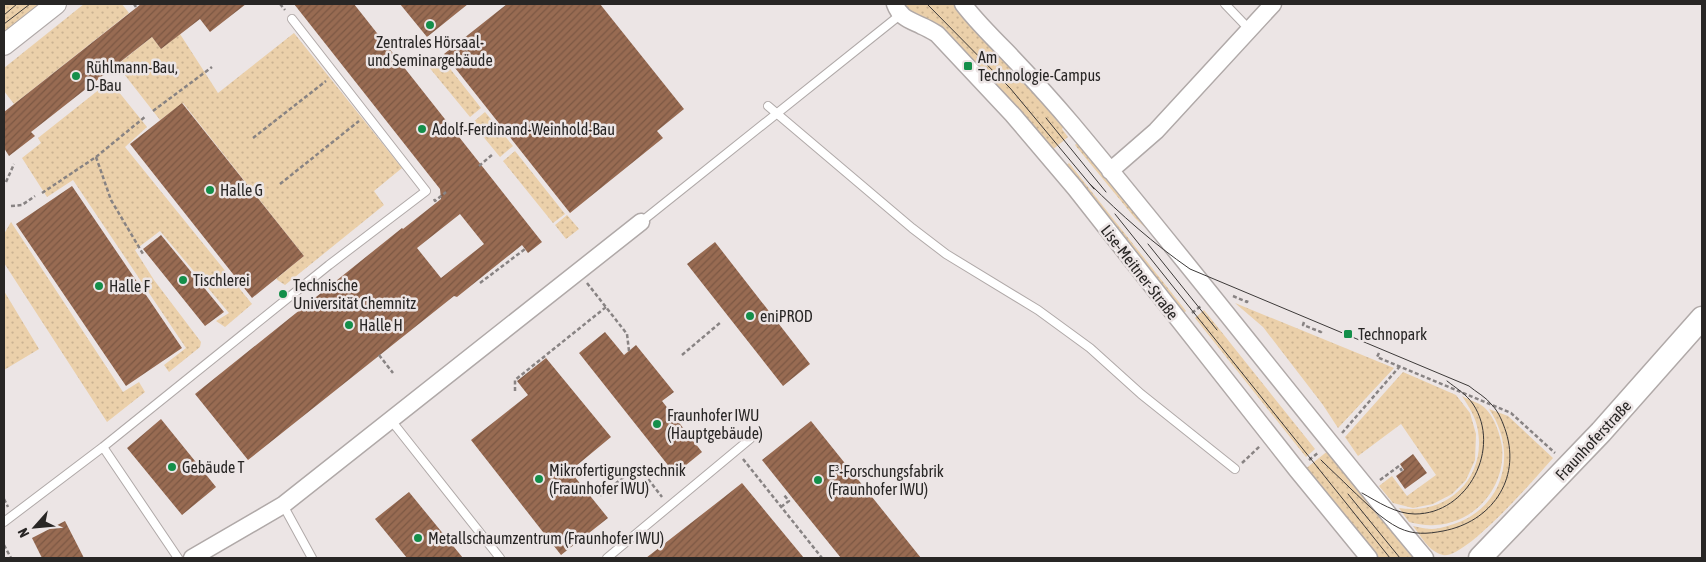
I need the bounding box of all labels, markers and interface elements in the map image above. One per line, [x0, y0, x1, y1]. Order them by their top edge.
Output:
marker: Zentrales Hörsaal- und Seminargebäude [424, 19, 436, 31]
place label: Zentrales Hörsaal- und Seminargebäude [367, 33, 493, 70]
place label: Am Technologie-Campus [978, 48, 1101, 85]
place label: Rühlmann-Bau, D-Bau [86, 58, 178, 94]
marker: Am Technologie-Campus [962, 60, 974, 72]
marker: Rühlmann-Bau, D-Bau [70, 70, 82, 82]
place label: Adolf-Ferdinand-Weinhold-Bau [432, 120, 615, 138]
marker: Adolf-Ferdinand-Weinhold-Bau [416, 123, 428, 135]
place label: Halle G [220, 181, 263, 199]
marker: Halle G [204, 184, 216, 196]
street label: Lise-Meitner-Straße [1098, 221, 1182, 323]
place label: Tischlerei [193, 271, 250, 289]
marker: Tischlerei [177, 274, 189, 286]
place label: Technische Universität Chemnitz [293, 276, 416, 312]
place label: Halle F [109, 277, 151, 295]
marker: Halle F [93, 280, 105, 292]
marker: Technische Universität Chemnitz [277, 288, 289, 300]
place label: eniPROD [760, 307, 813, 325]
marker: eniPROD [744, 310, 756, 322]
place label: Halle H [359, 316, 403, 334]
marker: Halle H [343, 319, 355, 331]
place label: Technopark [1358, 325, 1427, 344]
marker: Technopark [1342, 328, 1354, 340]
street label: Fraunhoferstraße [1552, 397, 1634, 483]
place label: Fraunhofer IWU (Hauptgebäude) [667, 406, 763, 443]
marker: Fraunhofer IWU (Hauptgebäude) [651, 418, 663, 430]
place label: Gebäude T [182, 458, 245, 476]
marker: Gebäude T [166, 461, 178, 473]
place label: Mikrofertigungstechnik (Fraunhofer IWU) [549, 461, 686, 498]
place label: E³-Forschungsfabrik (Fraunhofer IWU) [828, 462, 944, 499]
marker: Mikrofertigungstechnik (Fraunhofer IWU) [533, 473, 545, 485]
marker: E³-Forschungsfabrik (Fraunhofer IWU) [812, 474, 824, 486]
north arrow [10, 502, 60, 552]
text: N [14, 526, 32, 540]
place label: Metallschaumzentrum (Fraunhofer IWU) [428, 529, 664, 548]
marker: Metallschaumzentrum (Fraunhofer IWU) [412, 532, 424, 544]

